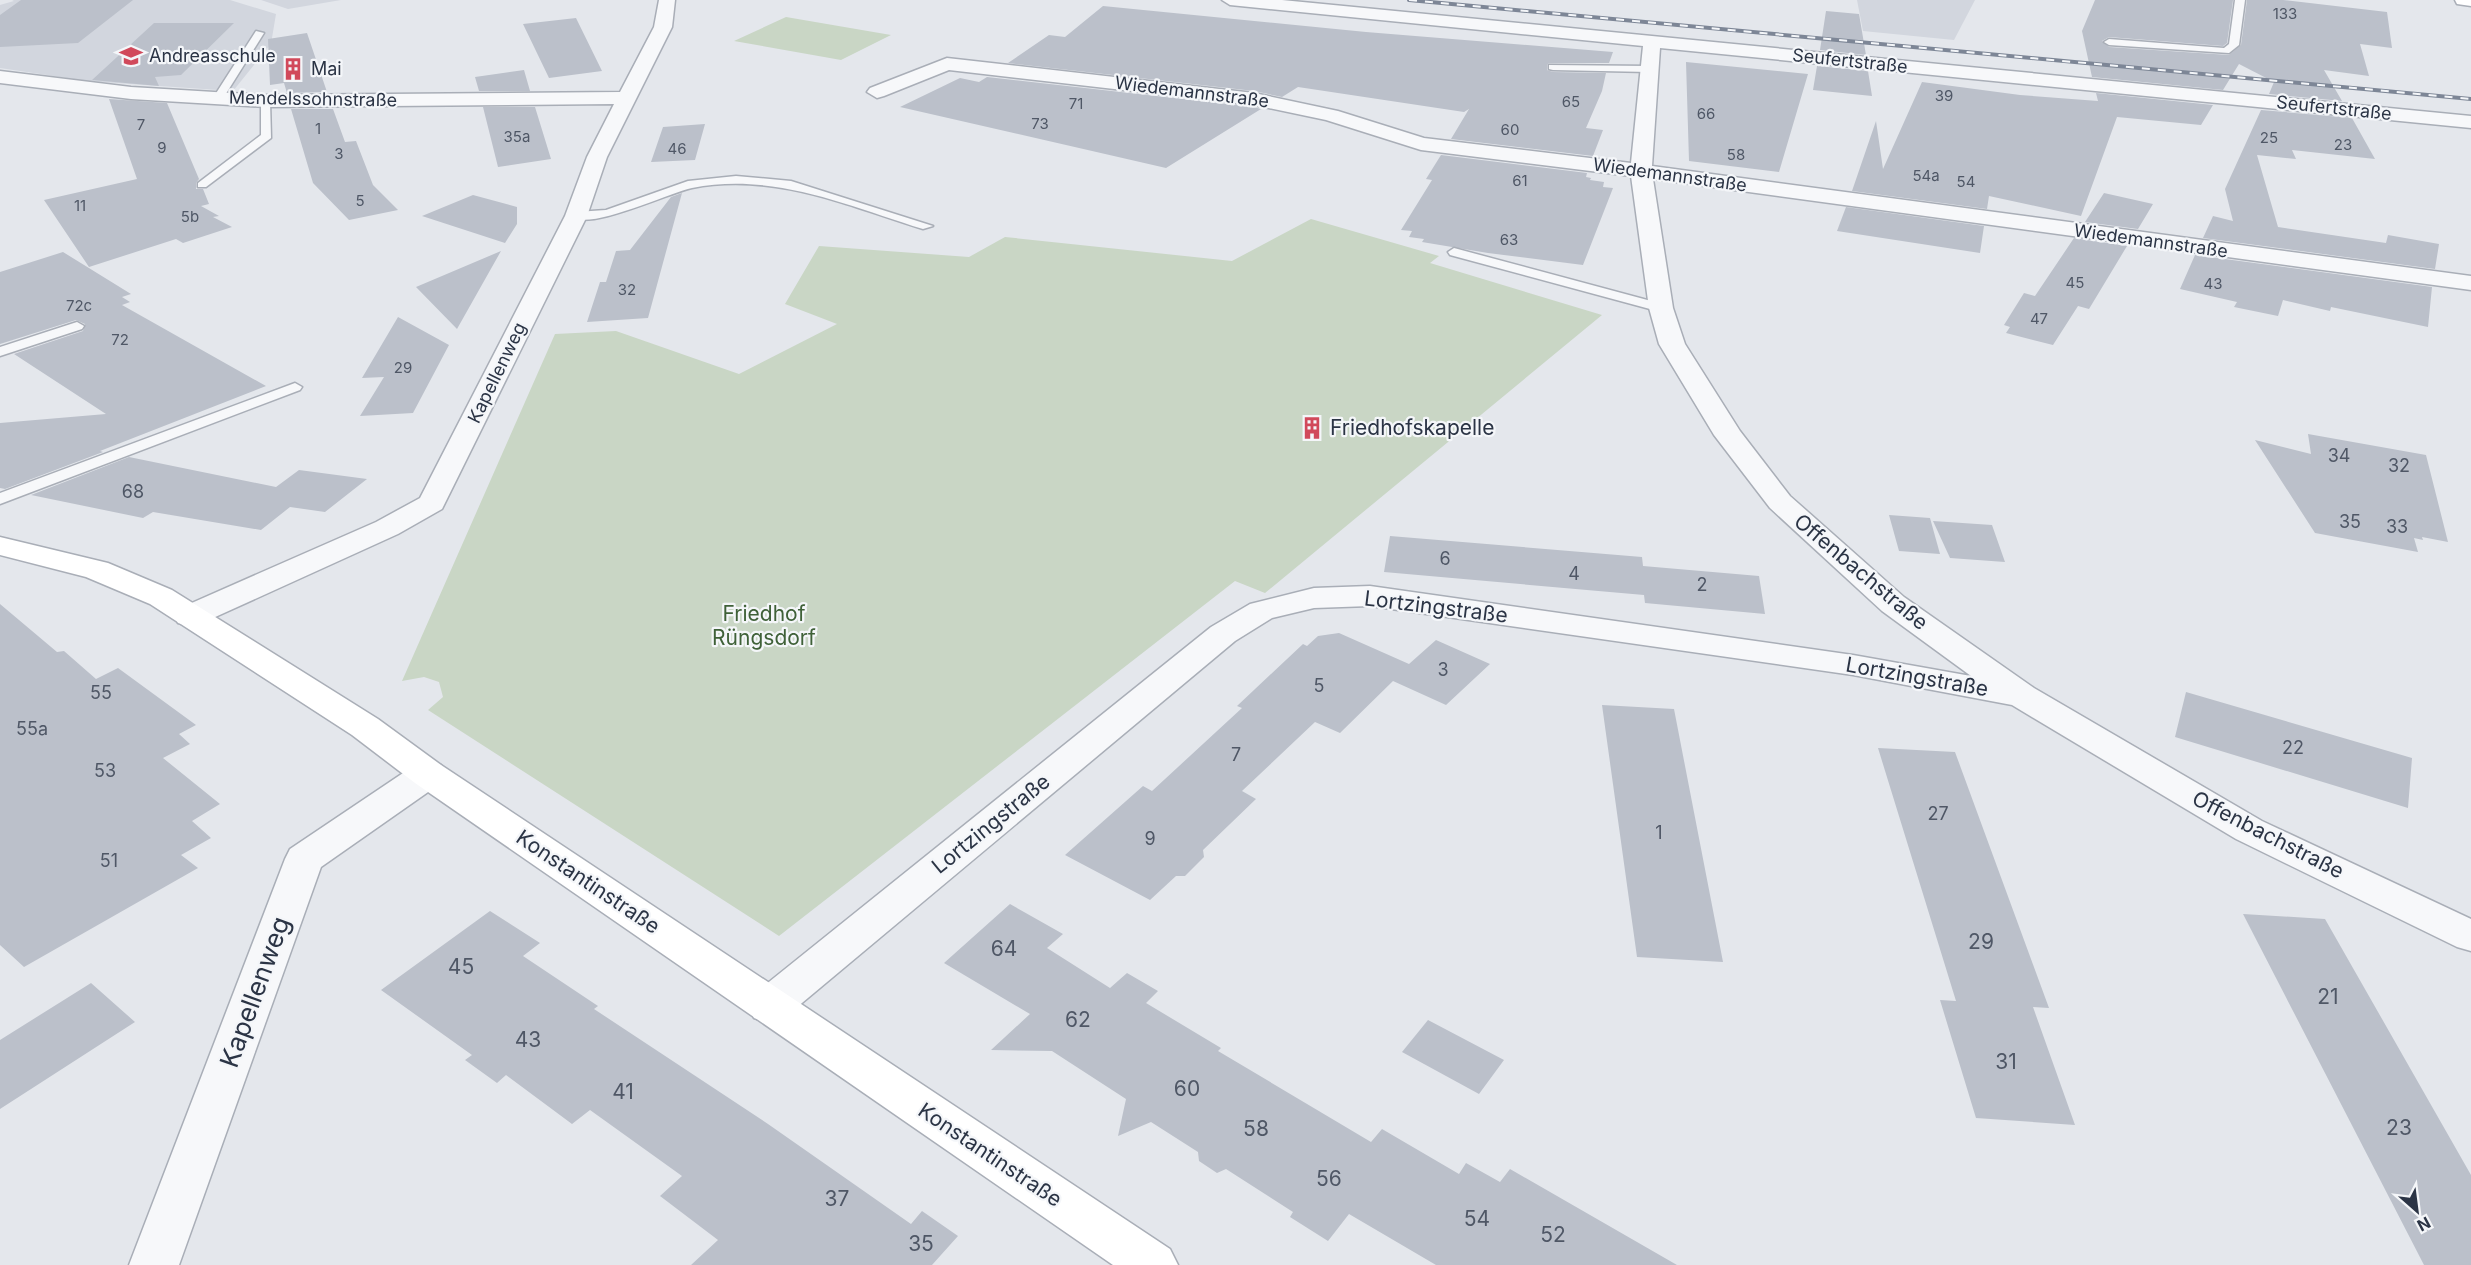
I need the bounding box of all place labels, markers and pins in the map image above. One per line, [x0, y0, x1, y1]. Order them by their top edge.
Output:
school or university icon: Andreasschule [118, 43, 144, 69]
place label: Andreasschule [149, 45, 276, 66]
building icon: Mai [280, 56, 306, 82]
place label: Mai [311, 58, 342, 79]
building icon: Friedhofskapelle [1299, 415, 1325, 441]
place label: Friedhofskapelle [1330, 415, 1494, 440]

